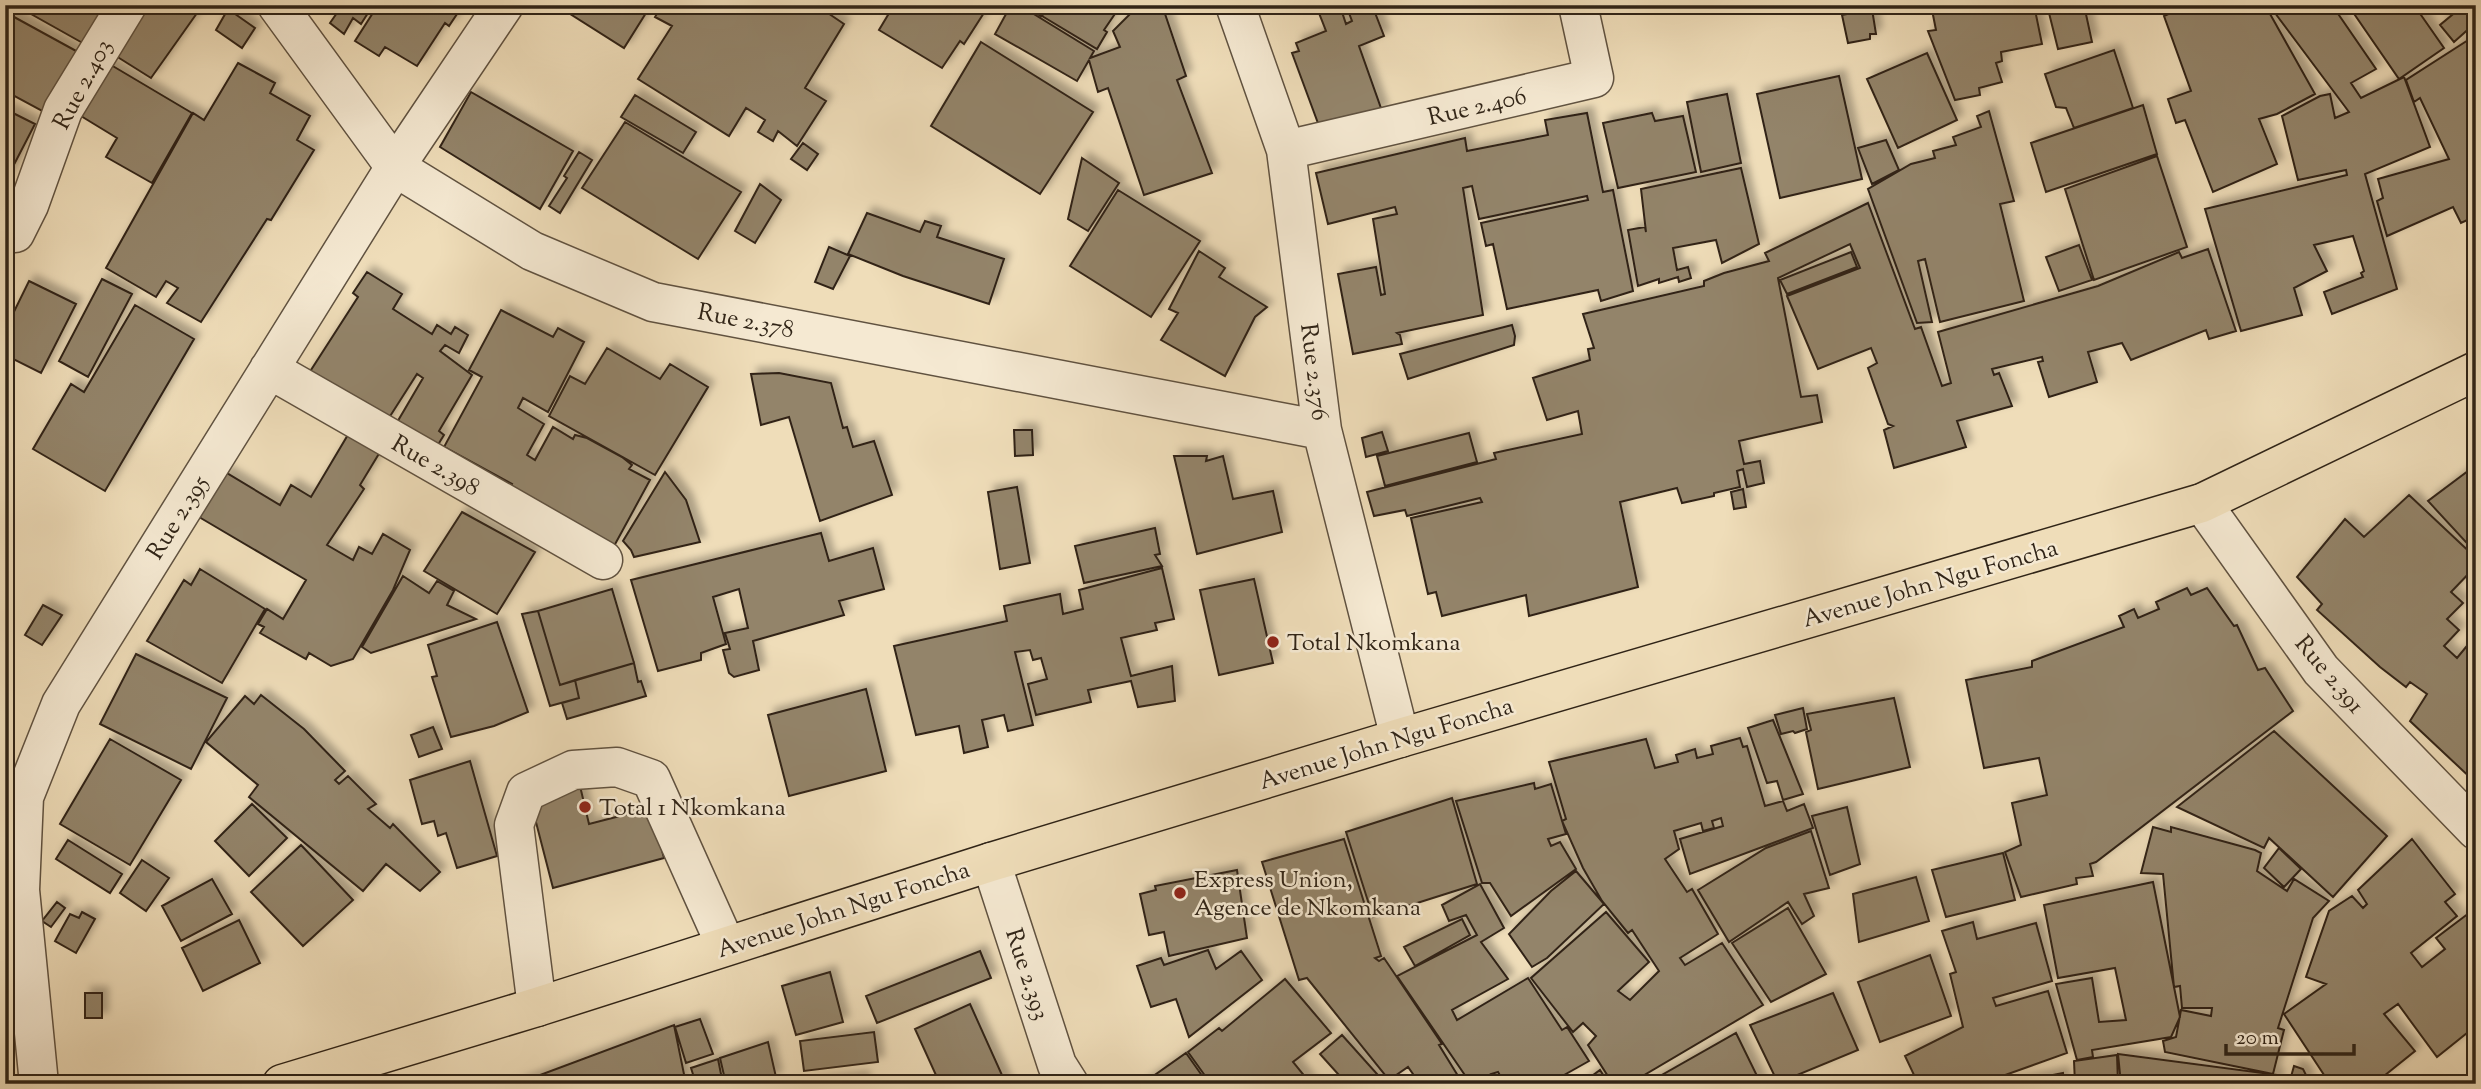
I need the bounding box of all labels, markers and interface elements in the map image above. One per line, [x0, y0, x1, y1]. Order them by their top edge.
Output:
street label: Rue 2.403 [46, 34, 122, 136]
street label: Rue 2.406 [1425, 80, 1530, 136]
street label: Rue 2.378 [694, 296, 797, 348]
street label: Rue 2.376 [1290, 322, 1336, 423]
street label: Rue 2.398 [384, 428, 486, 506]
street label: Rue 2.395 [139, 469, 218, 567]
street label: Avenue John Ngu Foncha [1799, 532, 2062, 638]
place label: Total Nkomkana [1287, 627, 1460, 661]
street label: Rue 2.391 [2285, 629, 2371, 722]
marker: Total Nkomkana [1265, 634, 1281, 650]
street label: Avenue John Ngu Foncha [1255, 690, 1518, 800]
place label: Total 1 Nkomkana [599, 792, 786, 826]
marker: Total 1 Nkomkana [577, 799, 593, 815]
street label: Avenue John Ngu Foncha [713, 854, 974, 968]
place label: Express Union, Agence de Nkomkana [1194, 864, 1421, 926]
marker: Express Union, Agence de Nkomkana [1172, 885, 1188, 901]
street label: Rue 2.393 [995, 924, 1057, 1025]
scale bar [2226, 1012, 2353, 1056]
text: 20 m [2236, 1024, 2279, 1054]

